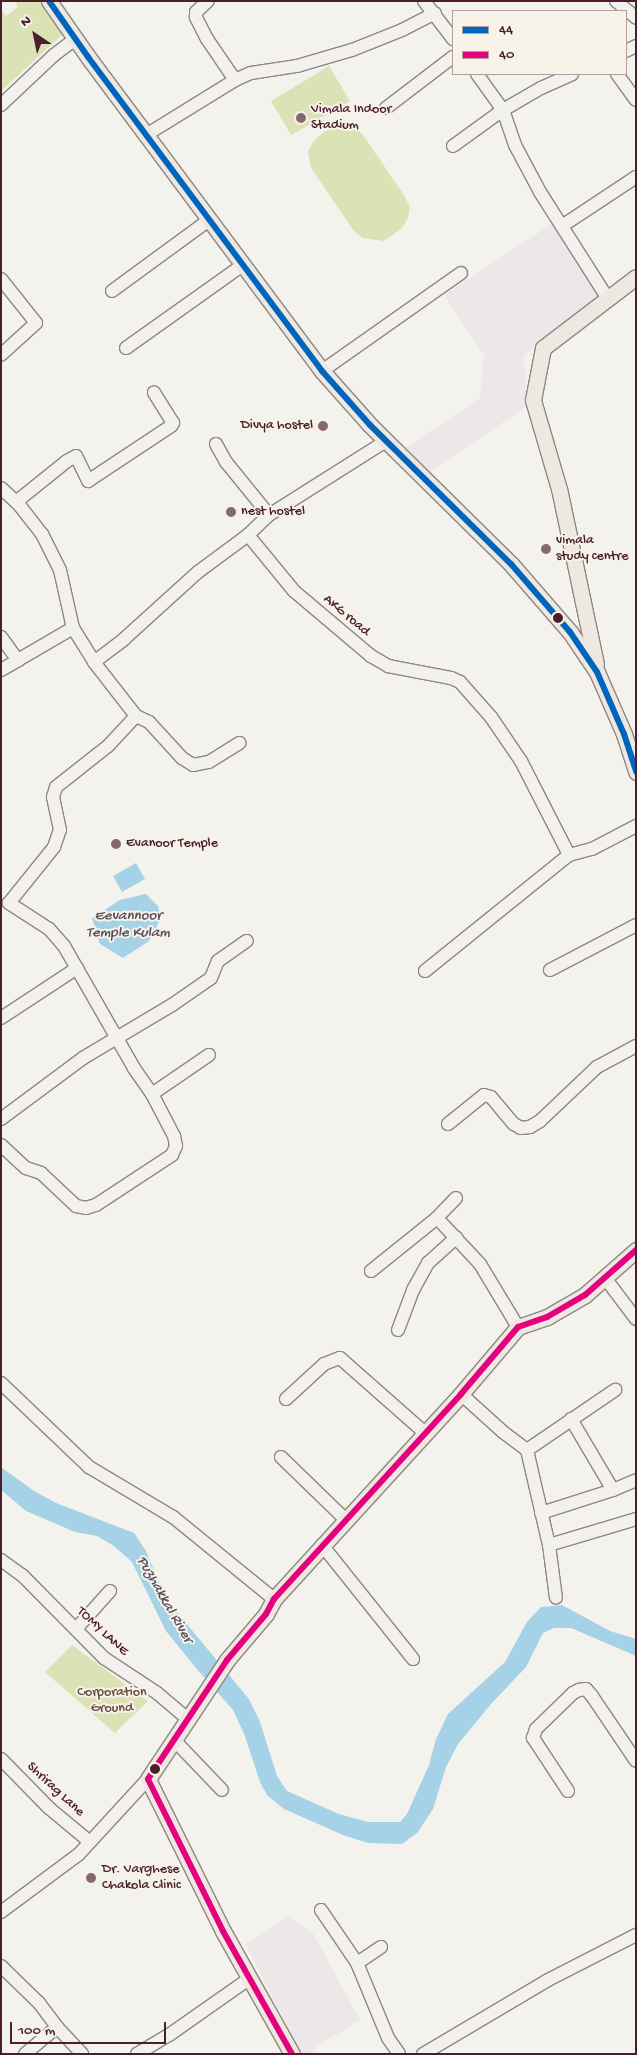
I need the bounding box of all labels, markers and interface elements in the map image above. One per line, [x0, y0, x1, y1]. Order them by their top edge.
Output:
north arrow [10, 10, 60, 60]
legend [452, 10, 627, 75]
text: N [18, 13, 35, 32]
text: 44 [499, 21, 513, 39]
text: 40 [499, 46, 515, 64]
place label: Vimala Indoor Stadium [311, 102, 391, 134]
marker: Vimala Indoor Stadium [295, 112, 307, 124]
place label: Divya hostel [241, 418, 313, 434]
marker: Divya hostel [317, 420, 329, 432]
place label: nest hostel [241, 504, 305, 520]
marker: nest hostel [225, 506, 237, 518]
place label: vimala study centre [556, 533, 628, 566]
marker: vimala study centre [540, 543, 552, 555]
street label: AKG road [319, 591, 373, 641]
unlabelled marker [553, 613, 563, 623]
place label: Evanoor Temple [126, 836, 218, 852]
marker: Evanoor Temple [110, 838, 122, 850]
water label: Eevannoor Temple Kulam [86, 907, 170, 942]
water label: Puzhakkal River [132, 1553, 196, 1647]
street label: TOMY LANE [73, 1604, 131, 1660]
park label: Corporation Ground [77, 1685, 147, 1718]
street label: Shrirag Lane [23, 1759, 87, 1821]
unlabelled marker [150, 1764, 160, 1774]
place label: Dr. Varghese Chakola Clinic [102, 1862, 181, 1894]
marker: Dr. Varghese Chakola Clinic [84, 1871, 98, 1885]
scale bar [12, 2012, 169, 2044]
text: 100 m [18, 2022, 55, 2040]

